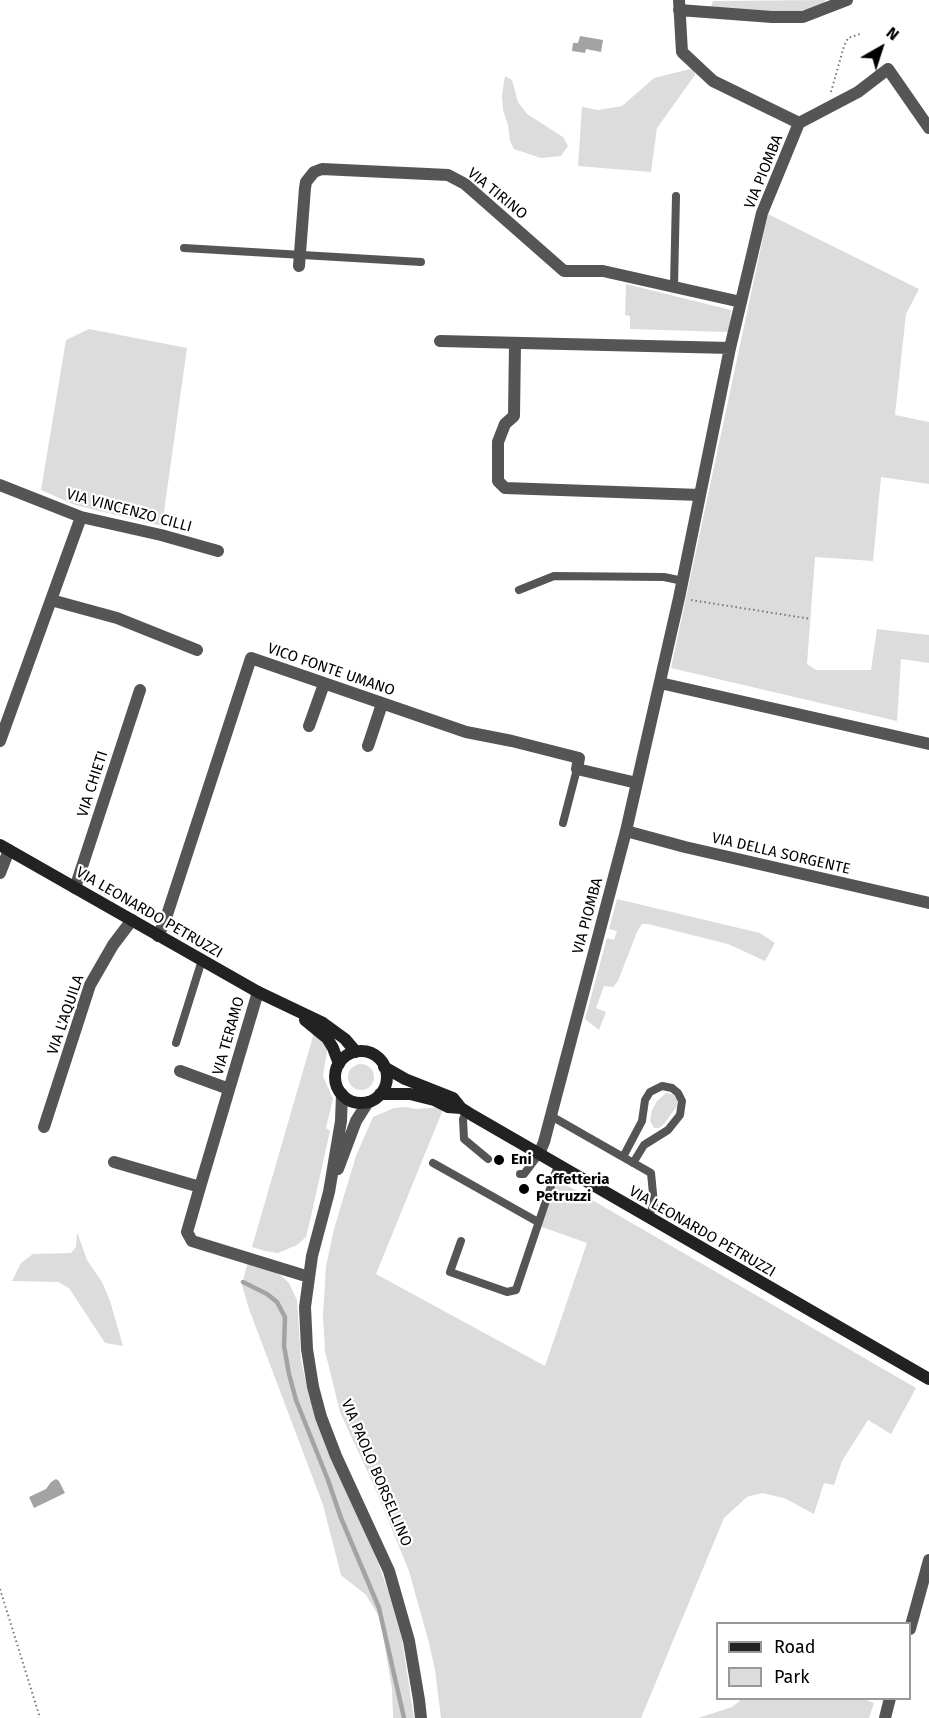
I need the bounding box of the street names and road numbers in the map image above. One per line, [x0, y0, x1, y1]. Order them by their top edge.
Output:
street label: VIA PIOMBA [741, 132, 787, 212]
street label: VIA TIRINO [463, 164, 531, 224]
street label: VIA VINCENZO CILLI [64, 486, 194, 536]
street label: VICO FONTE UMANO [265, 640, 397, 700]
street label: VIA CHIETI [74, 749, 112, 819]
street label: VIA DELLA SORGENTE [710, 829, 852, 879]
street label: VIA LEONARDO PETRUZZI [73, 864, 225, 962]
street label: VIA PIOMBA [569, 876, 607, 956]
street label: VIA L'AQUILA [44, 973, 88, 1057]
street label: VIA TERAMO [209, 995, 249, 1077]
street label: VIA LEONARDO PETRUZZI [626, 1183, 778, 1281]
street label: VIA PAOLO BORSELLINO [337, 1397, 415, 1549]

